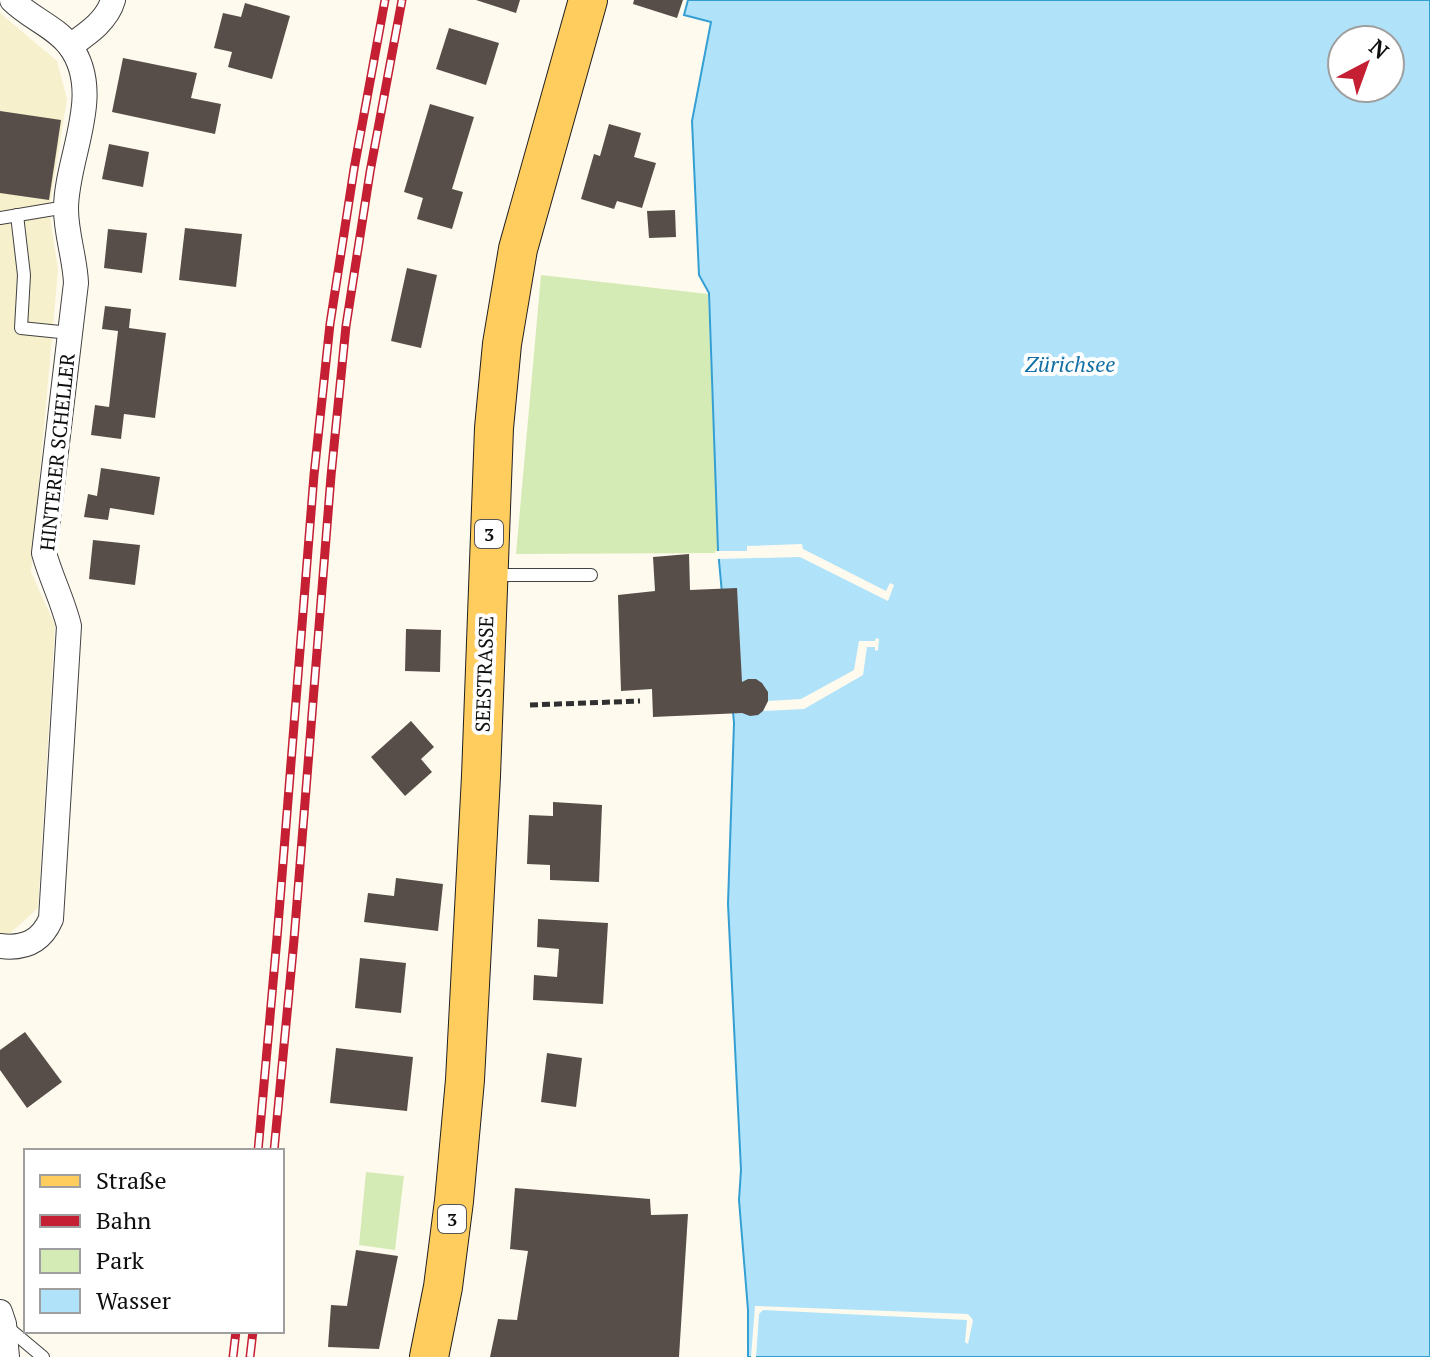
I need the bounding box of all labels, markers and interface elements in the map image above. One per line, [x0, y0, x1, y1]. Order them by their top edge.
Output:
north arrow [1326, 24, 1406, 104]
text: N [1364, 32, 1395, 65]
water label: Zürichsee [1025, 349, 1115, 378]
street label: HINTERER SCHELLER [33, 352, 81, 552]
road number: 3 [475, 520, 503, 548]
street label: SEESTRASSE [468, 615, 500, 733]
legend [24, 1149, 284, 1333]
text: Straße [96, 1164, 167, 1196]
text: Bahn [96, 1204, 151, 1236]
road number: 3 [438, 1205, 466, 1233]
text: Park [96, 1244, 145, 1276]
text: Wasser [96, 1284, 172, 1316]

